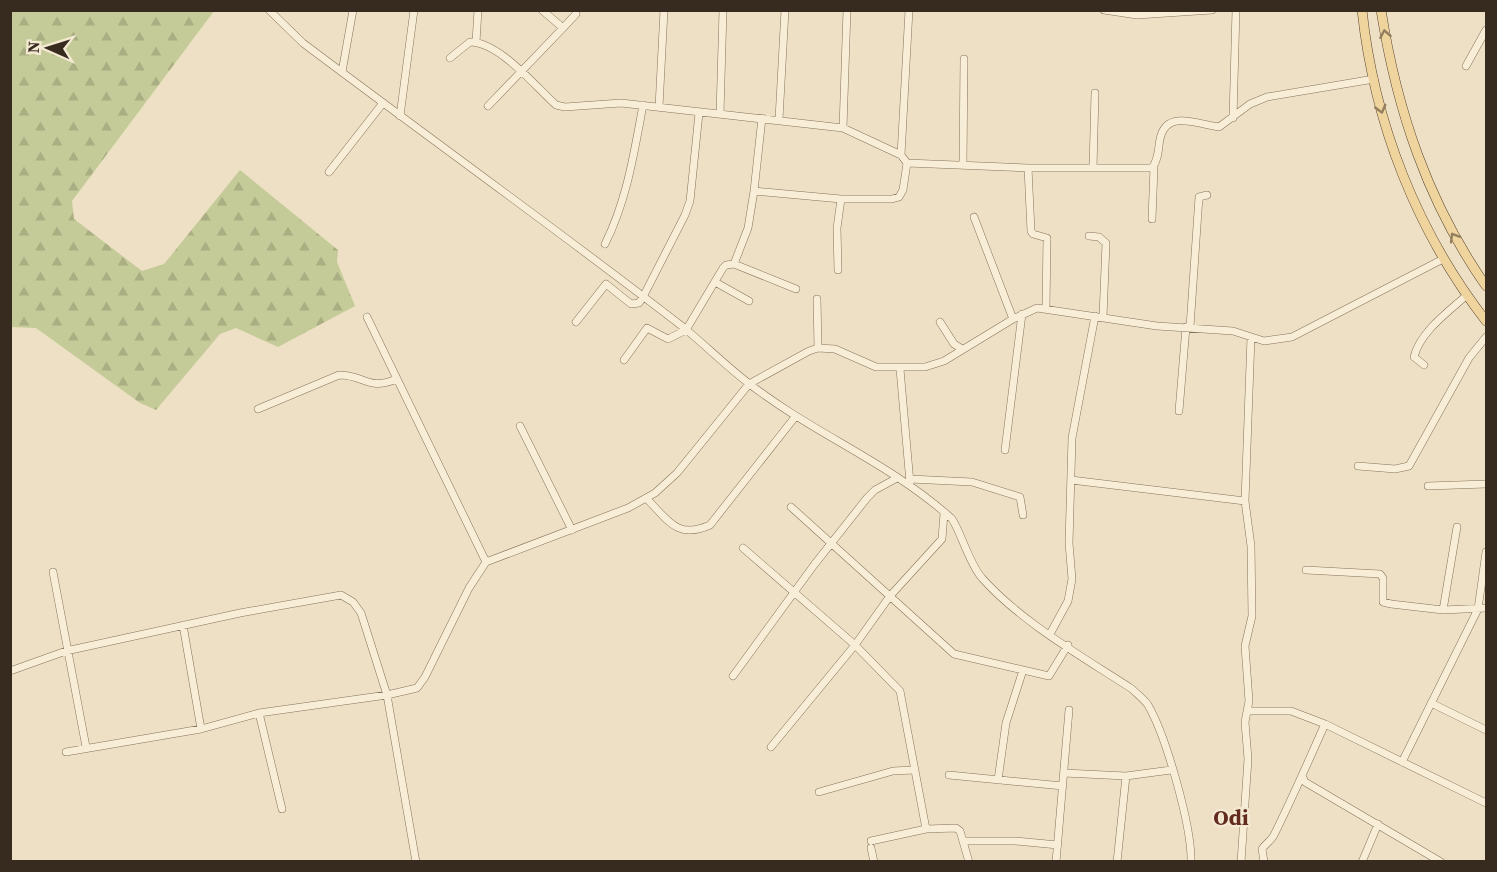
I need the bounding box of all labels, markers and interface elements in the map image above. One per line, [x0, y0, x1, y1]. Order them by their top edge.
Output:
north arrow [18, 18, 78, 78]
one-way arrow [1379, 29, 1391, 38]
text: N [22, 40, 44, 54]
one-way arrow [1374, 103, 1386, 114]
one-way arrow [1450, 233, 1462, 243]
district label: Odi [1213, 802, 1249, 832]

